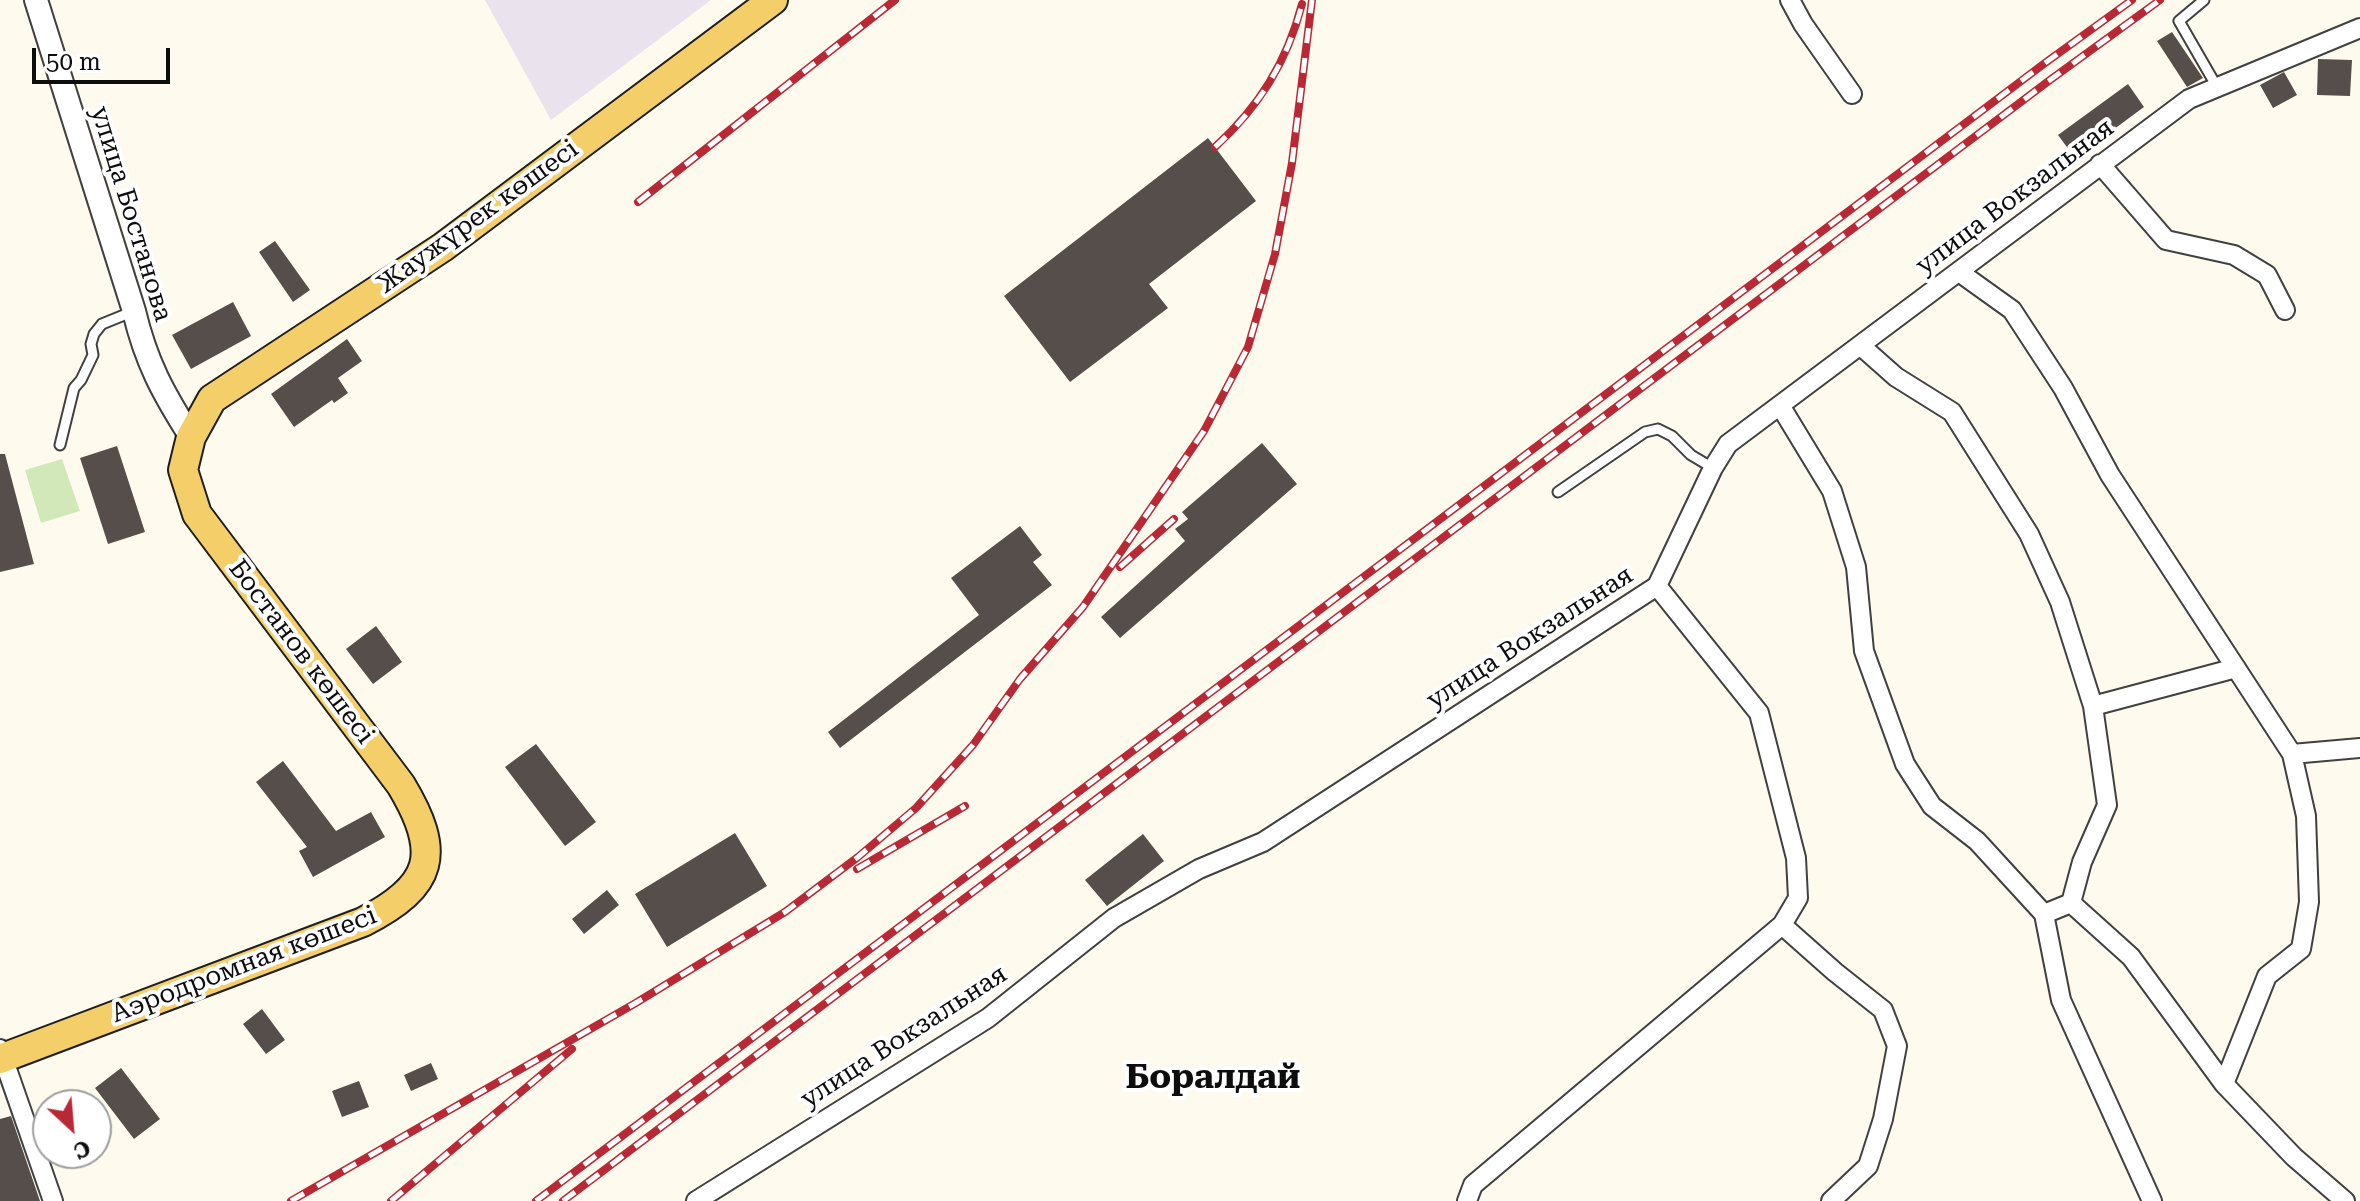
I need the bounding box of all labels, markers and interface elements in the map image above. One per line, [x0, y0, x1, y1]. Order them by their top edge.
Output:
scale bar [36, 32, 174, 82]
text: 50 m [46, 48, 101, 76]
street label: улица Бостанова [83, 103, 179, 325]
street label: улица Вокзальная [1910, 112, 2120, 282]
street label: Жаужүрек көшесі [371, 133, 585, 301]
street label: Бостанов көшесі [222, 554, 380, 750]
street label: улица Вокзальная [1421, 560, 1639, 716]
street label: Аэродромная көшесі [107, 900, 381, 1030]
street label: улица Вокзальная [795, 959, 1013, 1115]
district label: Боралдай [1126, 1058, 1300, 1098]
north arrow [32, 1089, 112, 1169]
text: С [69, 1135, 94, 1164]

